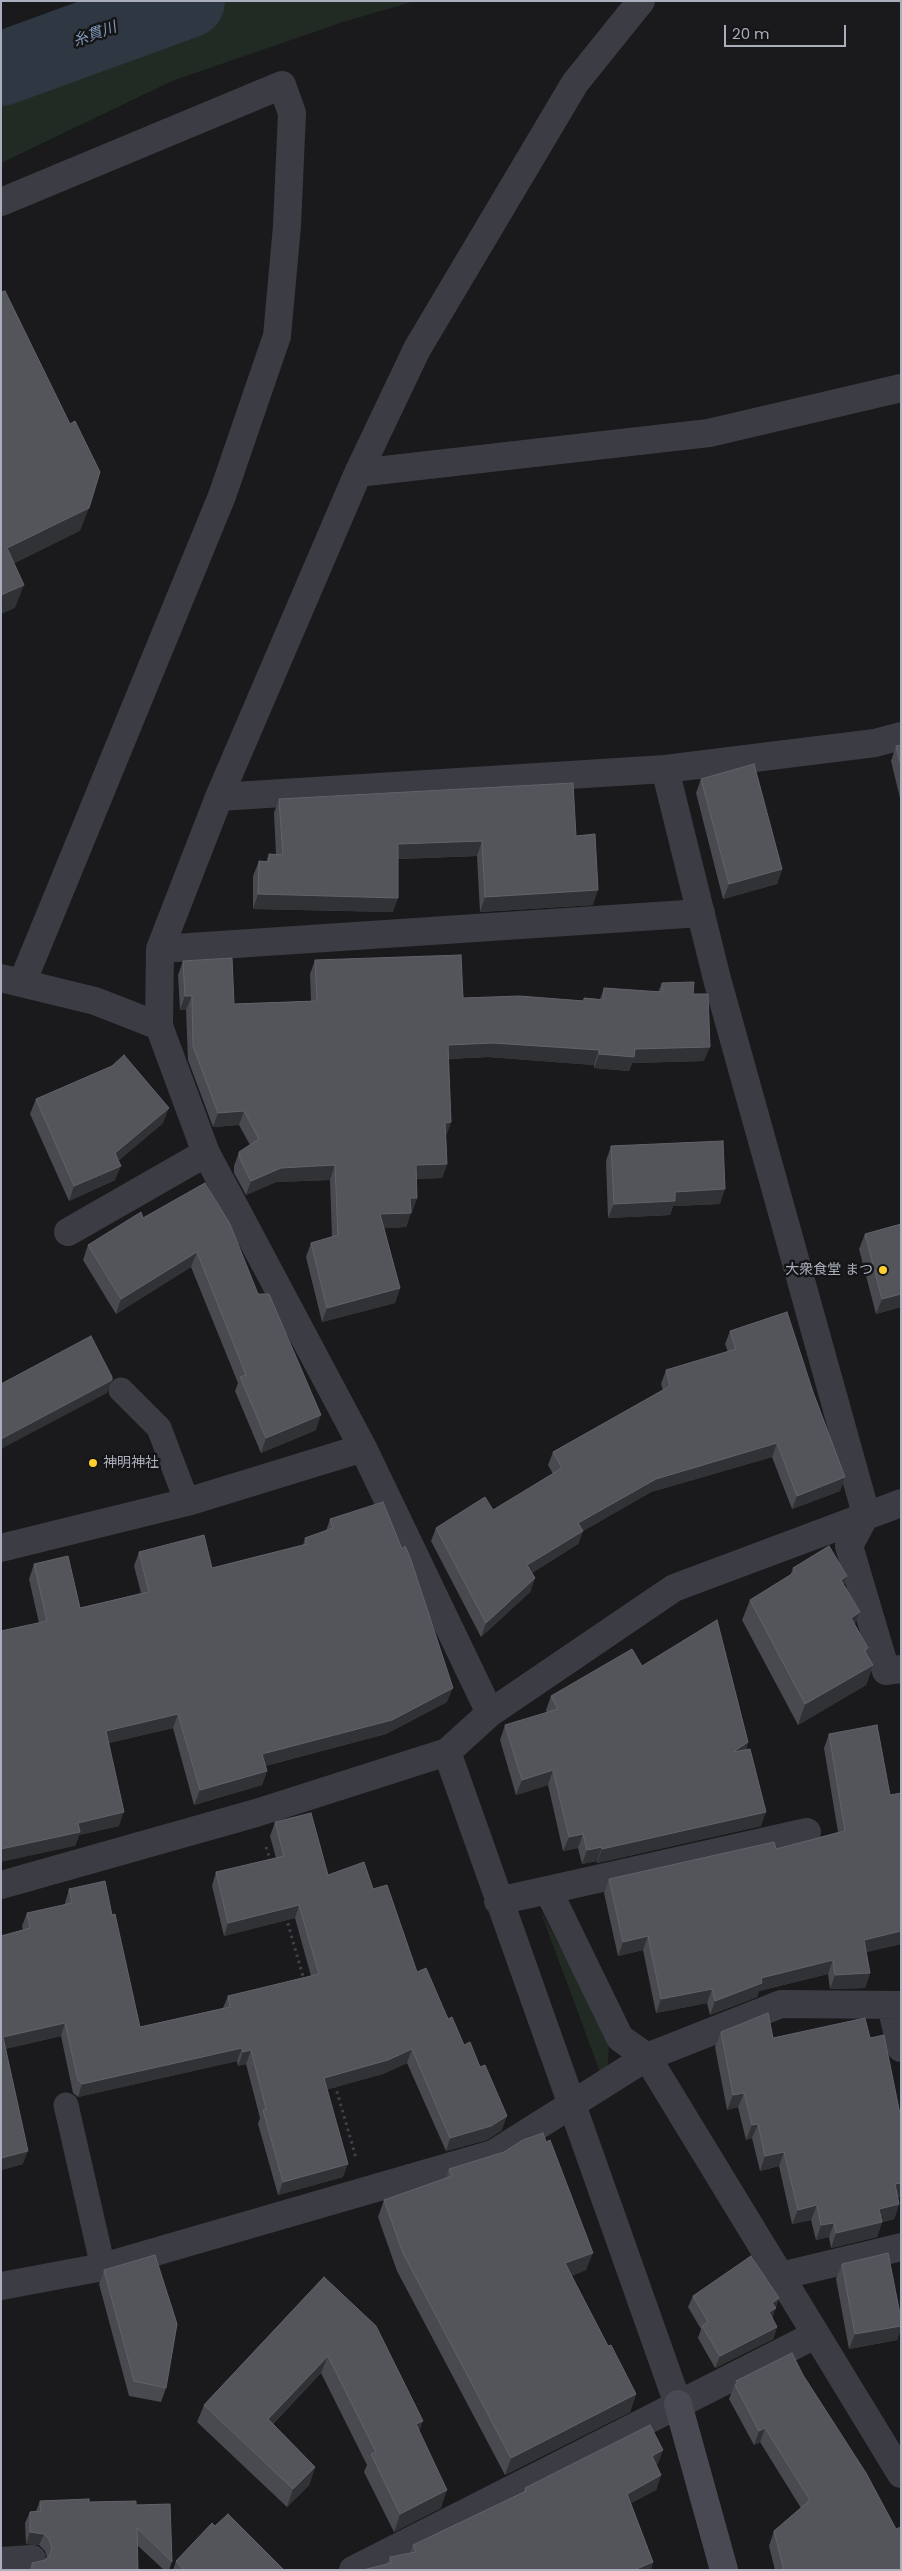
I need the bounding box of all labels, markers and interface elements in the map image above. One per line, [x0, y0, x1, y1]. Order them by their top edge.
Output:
scale bar [727, 15, 850, 47]
water label: 糸貫川 [71, 19, 119, 51]
text: 20 m [732, 23, 770, 44]
place label: 大衆食堂 まつ [785, 1262, 873, 1278]
marker: 大衆食堂 まつ [877, 1264, 889, 1276]
place label: 神明神社 [103, 1455, 159, 1471]
marker: 神明神社 [87, 1457, 99, 1469]

